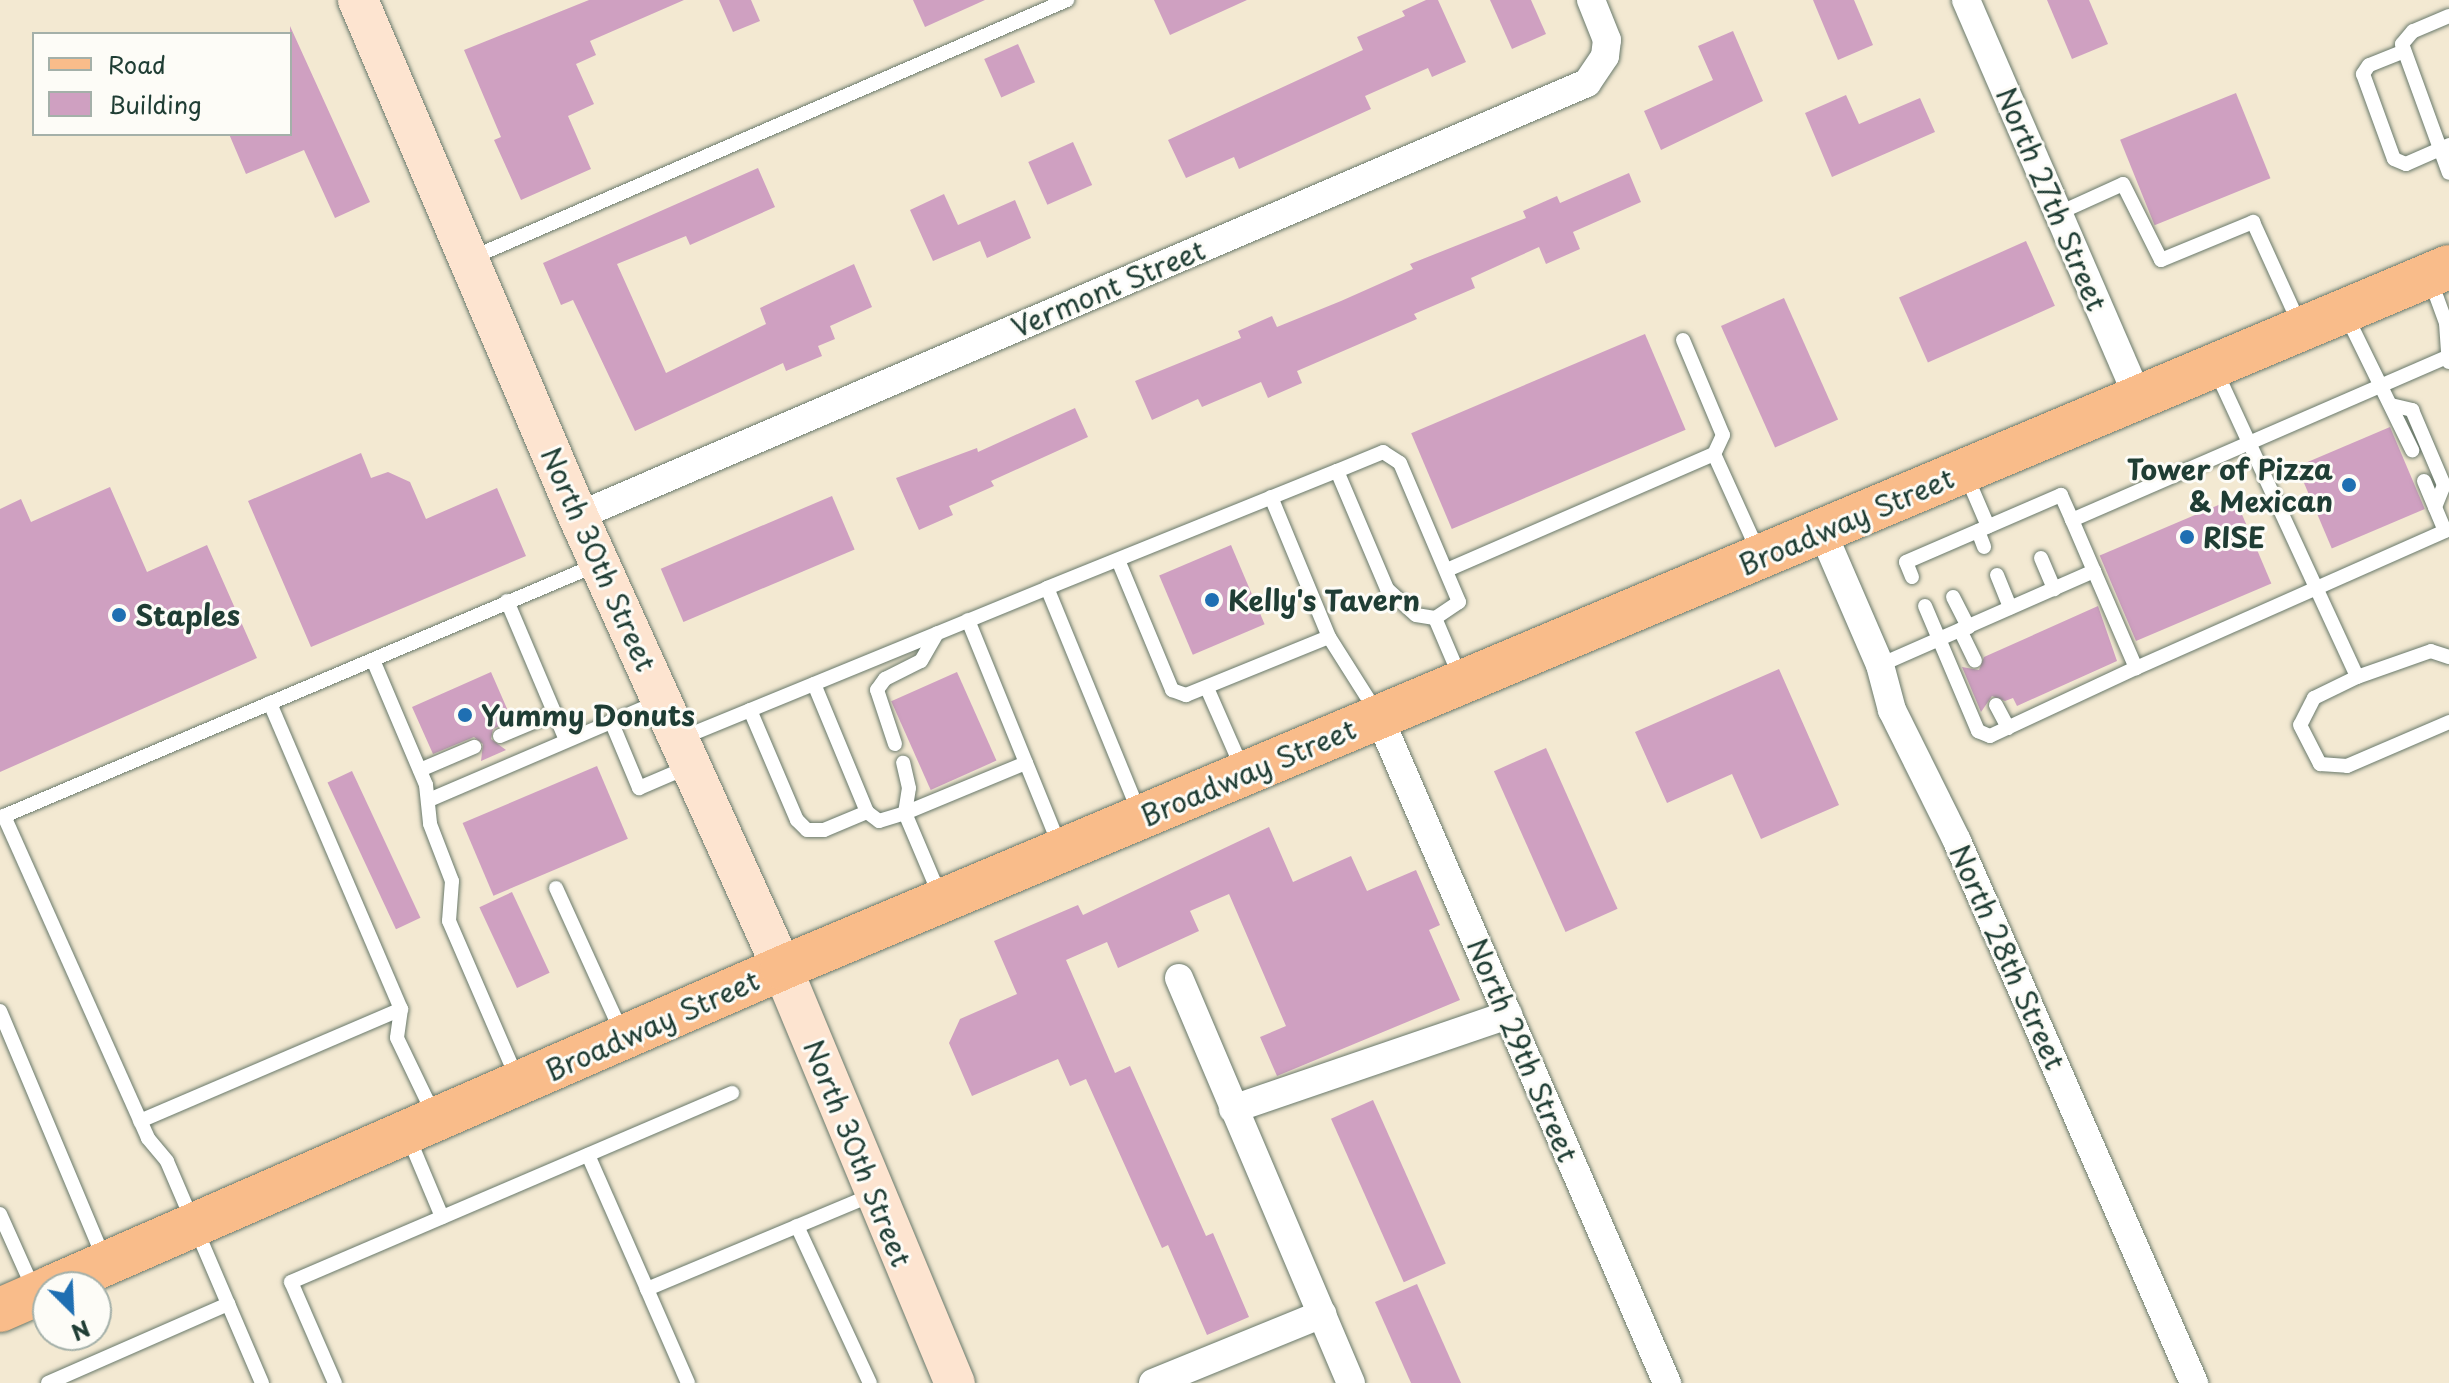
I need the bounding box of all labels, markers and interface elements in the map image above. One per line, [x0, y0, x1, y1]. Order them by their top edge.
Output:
legend [32, 32, 292, 136]
text: Road [108, 46, 166, 82]
street label: North 27th Street [1990, 82, 2114, 316]
text: Building [108, 86, 202, 122]
street label: Vermont Street [1006, 232, 1210, 344]
street label: North 30th Street [534, 440, 664, 678]
place label: Tower of Pizza & Mexican [2127, 452, 2333, 518]
street label: Broadway Street [1734, 461, 1958, 581]
marker: Tower of Pizza & Mexican [2340, 476, 2358, 494]
place label: RISE [2203, 520, 2265, 554]
marker: RISE [2178, 528, 2196, 546]
place label: Kelly's Tavern [1228, 583, 1421, 617]
marker: Kelly's Tavern [1203, 591, 1221, 609]
place label: Staples [135, 598, 240, 632]
marker: Staples [110, 606, 128, 624]
place label: Yummy Donuts [481, 698, 695, 732]
marker: Yummy Donuts [456, 706, 474, 724]
street label: Broadway Street [1136, 712, 1360, 832]
street label: North 28th Street [1943, 839, 2073, 1075]
street label: North 29th Street [1460, 932, 1586, 1168]
street label: Broadway Street [540, 963, 764, 1087]
street label: North 30th Street [796, 1033, 920, 1273]
north arrow [32, 1271, 112, 1351]
text: N [66, 1313, 96, 1350]

